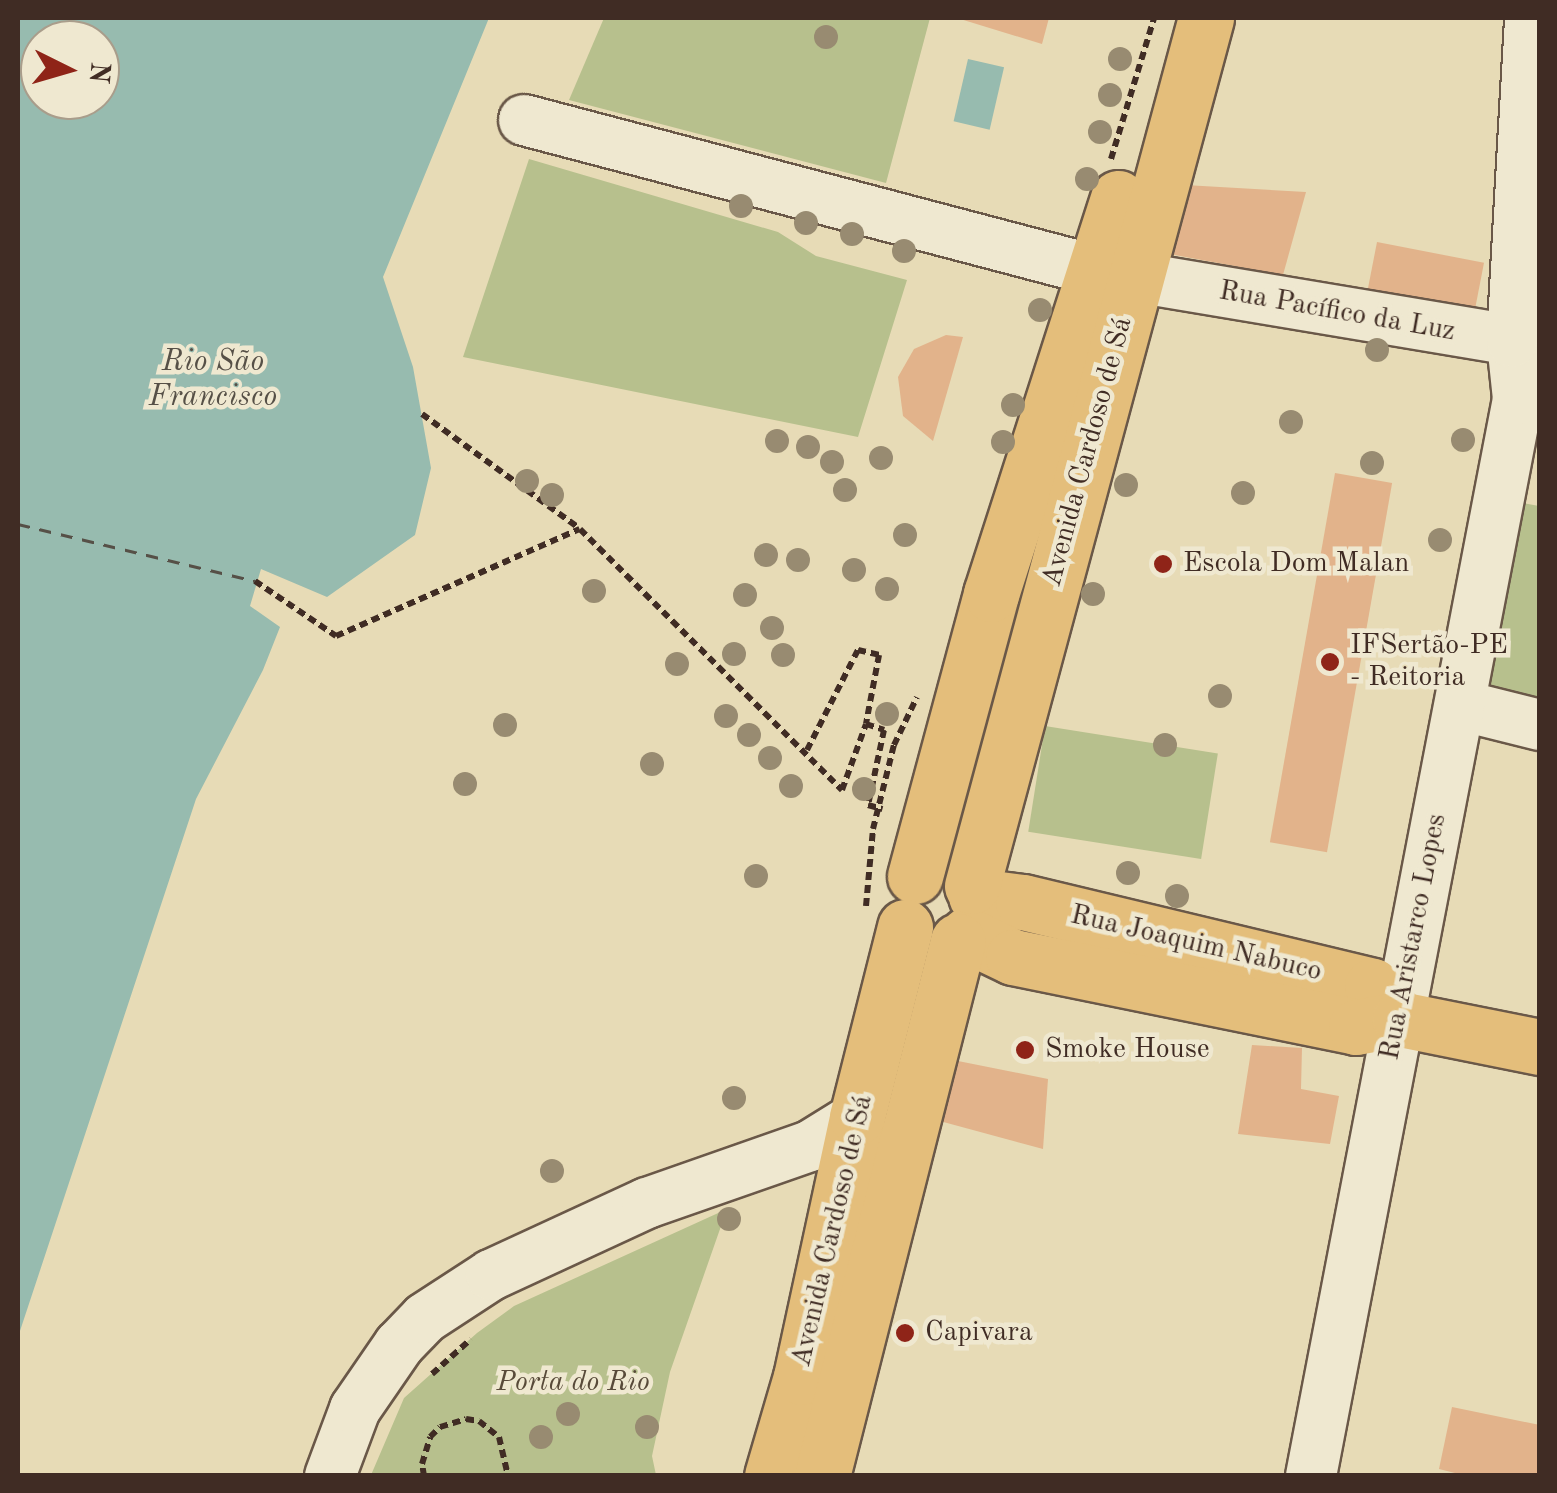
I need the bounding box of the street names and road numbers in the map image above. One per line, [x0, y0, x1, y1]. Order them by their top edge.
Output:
street label: Rua Pacífico da Luz [1216, 275, 1458, 349]
street label: Avenida Cardoso de Sá [1036, 313, 1140, 591]
street label: Rua Aristarco Lopes [1374, 811, 1454, 1063]
street label: Rua Joaquim Nabuco [1067, 899, 1325, 989]
street label: Avenida Cardoso de Sá [785, 1092, 881, 1370]

